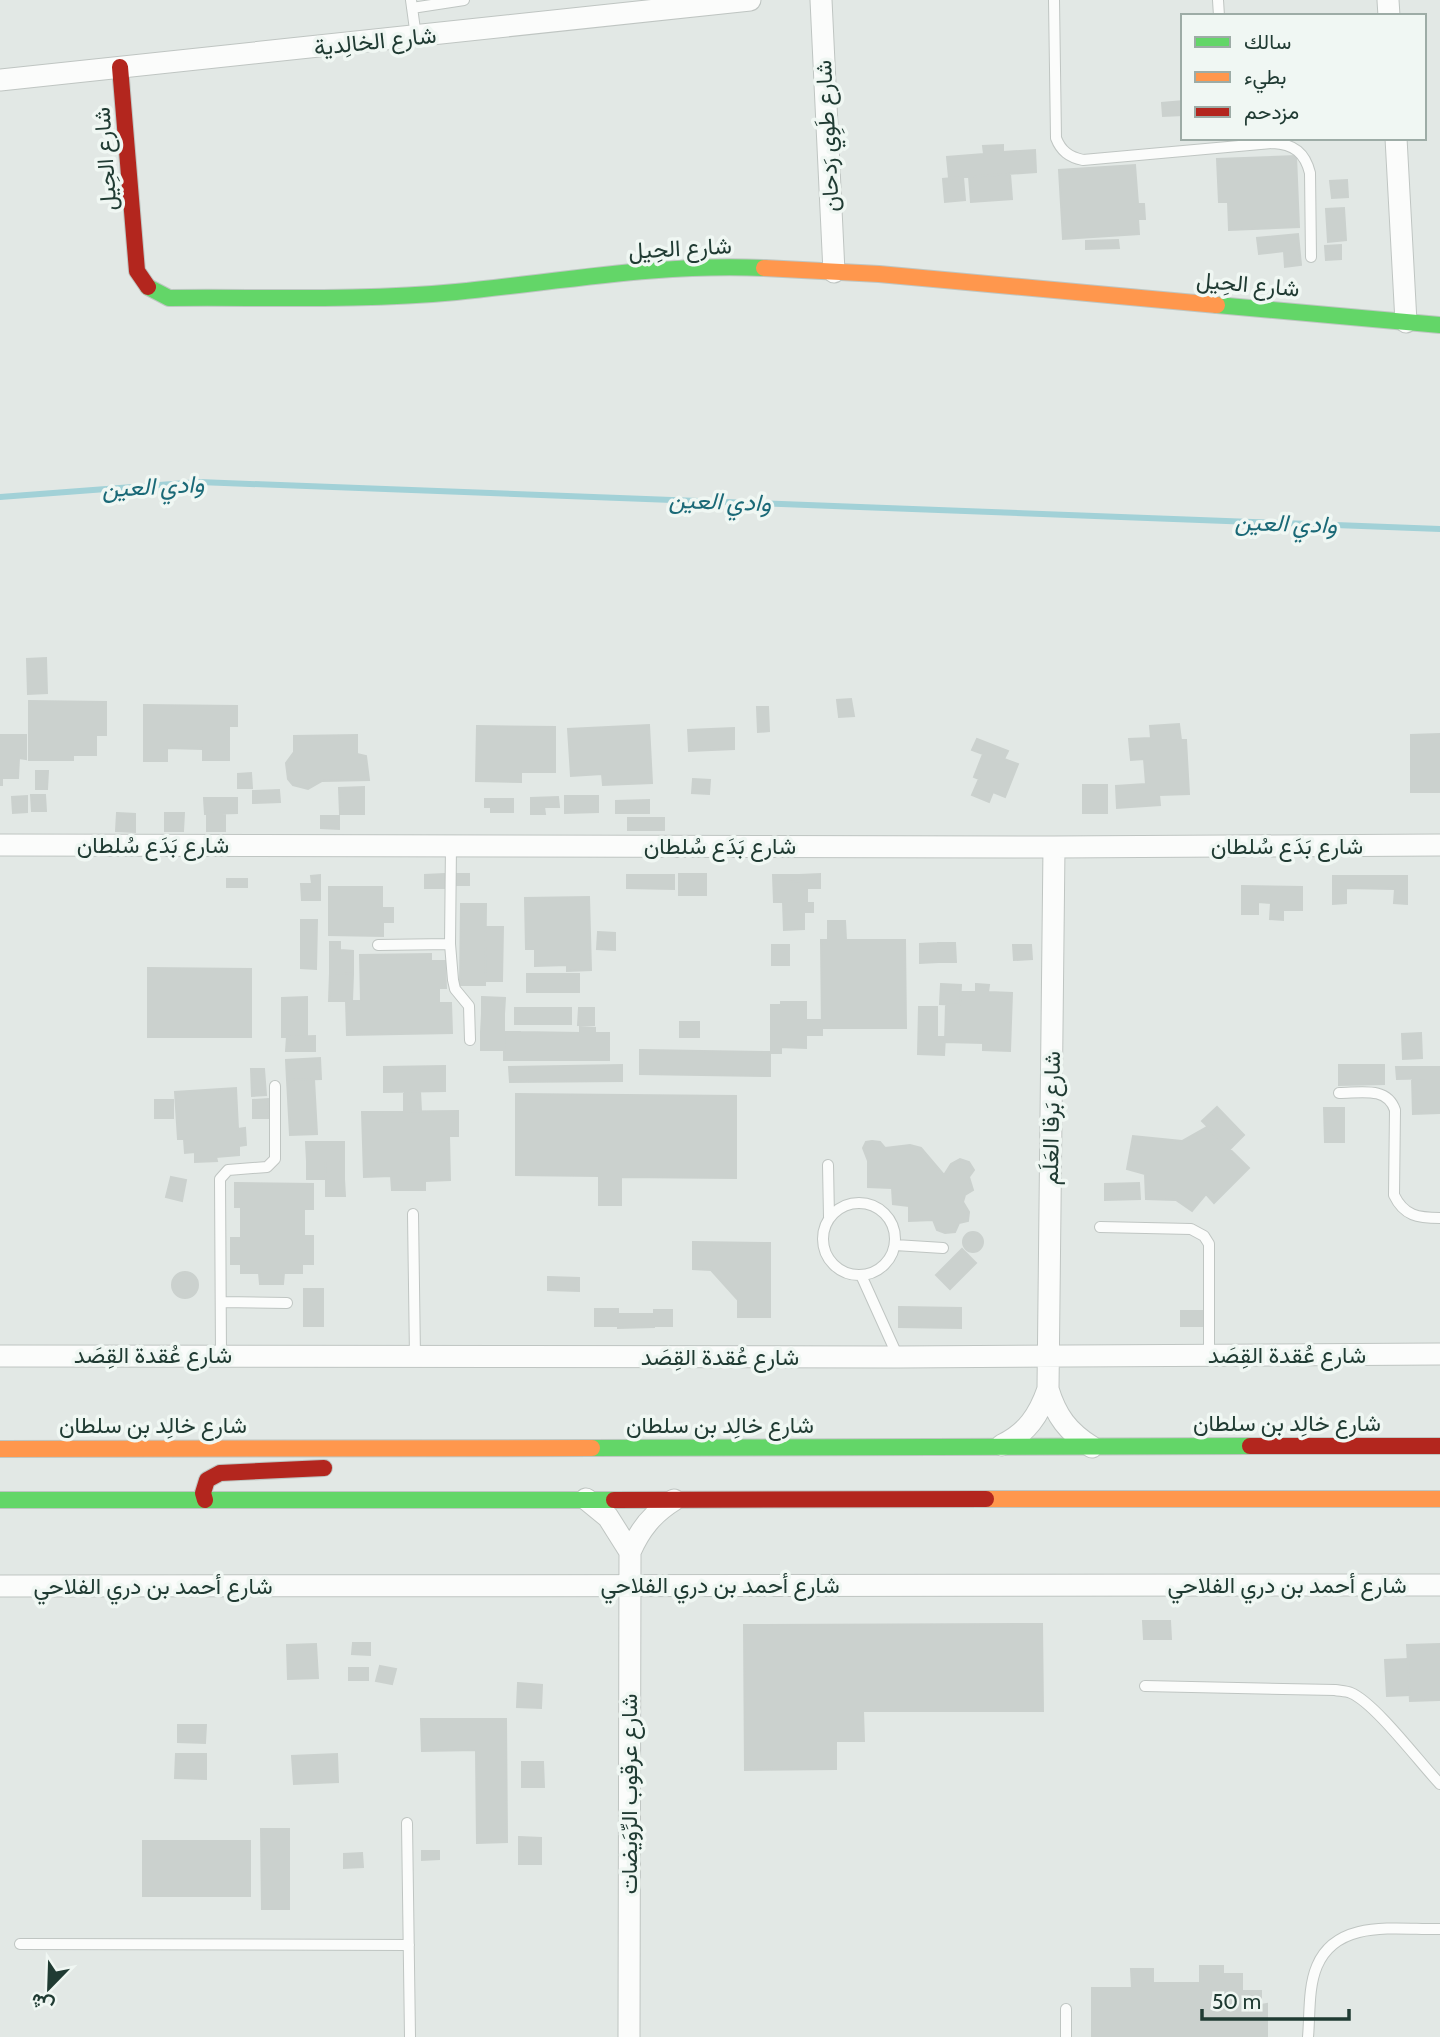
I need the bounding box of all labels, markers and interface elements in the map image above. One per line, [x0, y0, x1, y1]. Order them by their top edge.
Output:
legend [1181, 14, 1426, 140]
street label: شارع الخالِدية [312, 21, 438, 63]
text: سالك [1244, 29, 1291, 54]
street label: شارع طَوِي رَدحان [809, 59, 850, 213]
text: بطيء [1244, 64, 1287, 94]
text: مزدحم [1244, 99, 1299, 126]
street label: شارع الحِيل [87, 106, 125, 212]
street label: شارع الحِيل [628, 231, 733, 267]
street label: شارع الحِيل [1195, 266, 1301, 304]
water label: وادي العين [101, 469, 206, 508]
water label: وادي العين [668, 485, 772, 522]
water label: وادي العين [1234, 507, 1338, 544]
street label: شارع بَدَع سُلطان [77, 831, 229, 861]
street label: شارع بَدَع سُلطان [644, 832, 796, 862]
street label: شارع بَدَع سُلطان [1211, 832, 1363, 862]
street label: شارع بَرقا العَلَم [1036, 1051, 1068, 1185]
street label: شارع عُقدة القِصَد [74, 1341, 232, 1371]
street label: شارع عُقدة القِصَد [1208, 1341, 1366, 1371]
street label: شارع عُقدة القِصَد [641, 1343, 799, 1373]
street label: شارع خالِد بن سلطان [1193, 1409, 1381, 1439]
street label: شارع خالِد بن سلطان [59, 1411, 247, 1441]
street label: شارع خالِد بن سلطان [626, 1411, 814, 1441]
street label: شارع أحمد بن دري الفلاحي [600, 1571, 840, 1604]
street label: شارع أحمد بن دري الفلاحي [1167, 1571, 1407, 1604]
street label: شارع أحمد بن دري الفلاحي [33, 1572, 273, 1605]
street label: شارع عرقوب الرِّوَيضات [615, 1694, 645, 1894]
north arrow [14, 1953, 84, 2023]
scale bar [1202, 1978, 1349, 2022]
text: ش [27, 1988, 58, 2018]
text: 50 m [1212, 1989, 1261, 2014]

